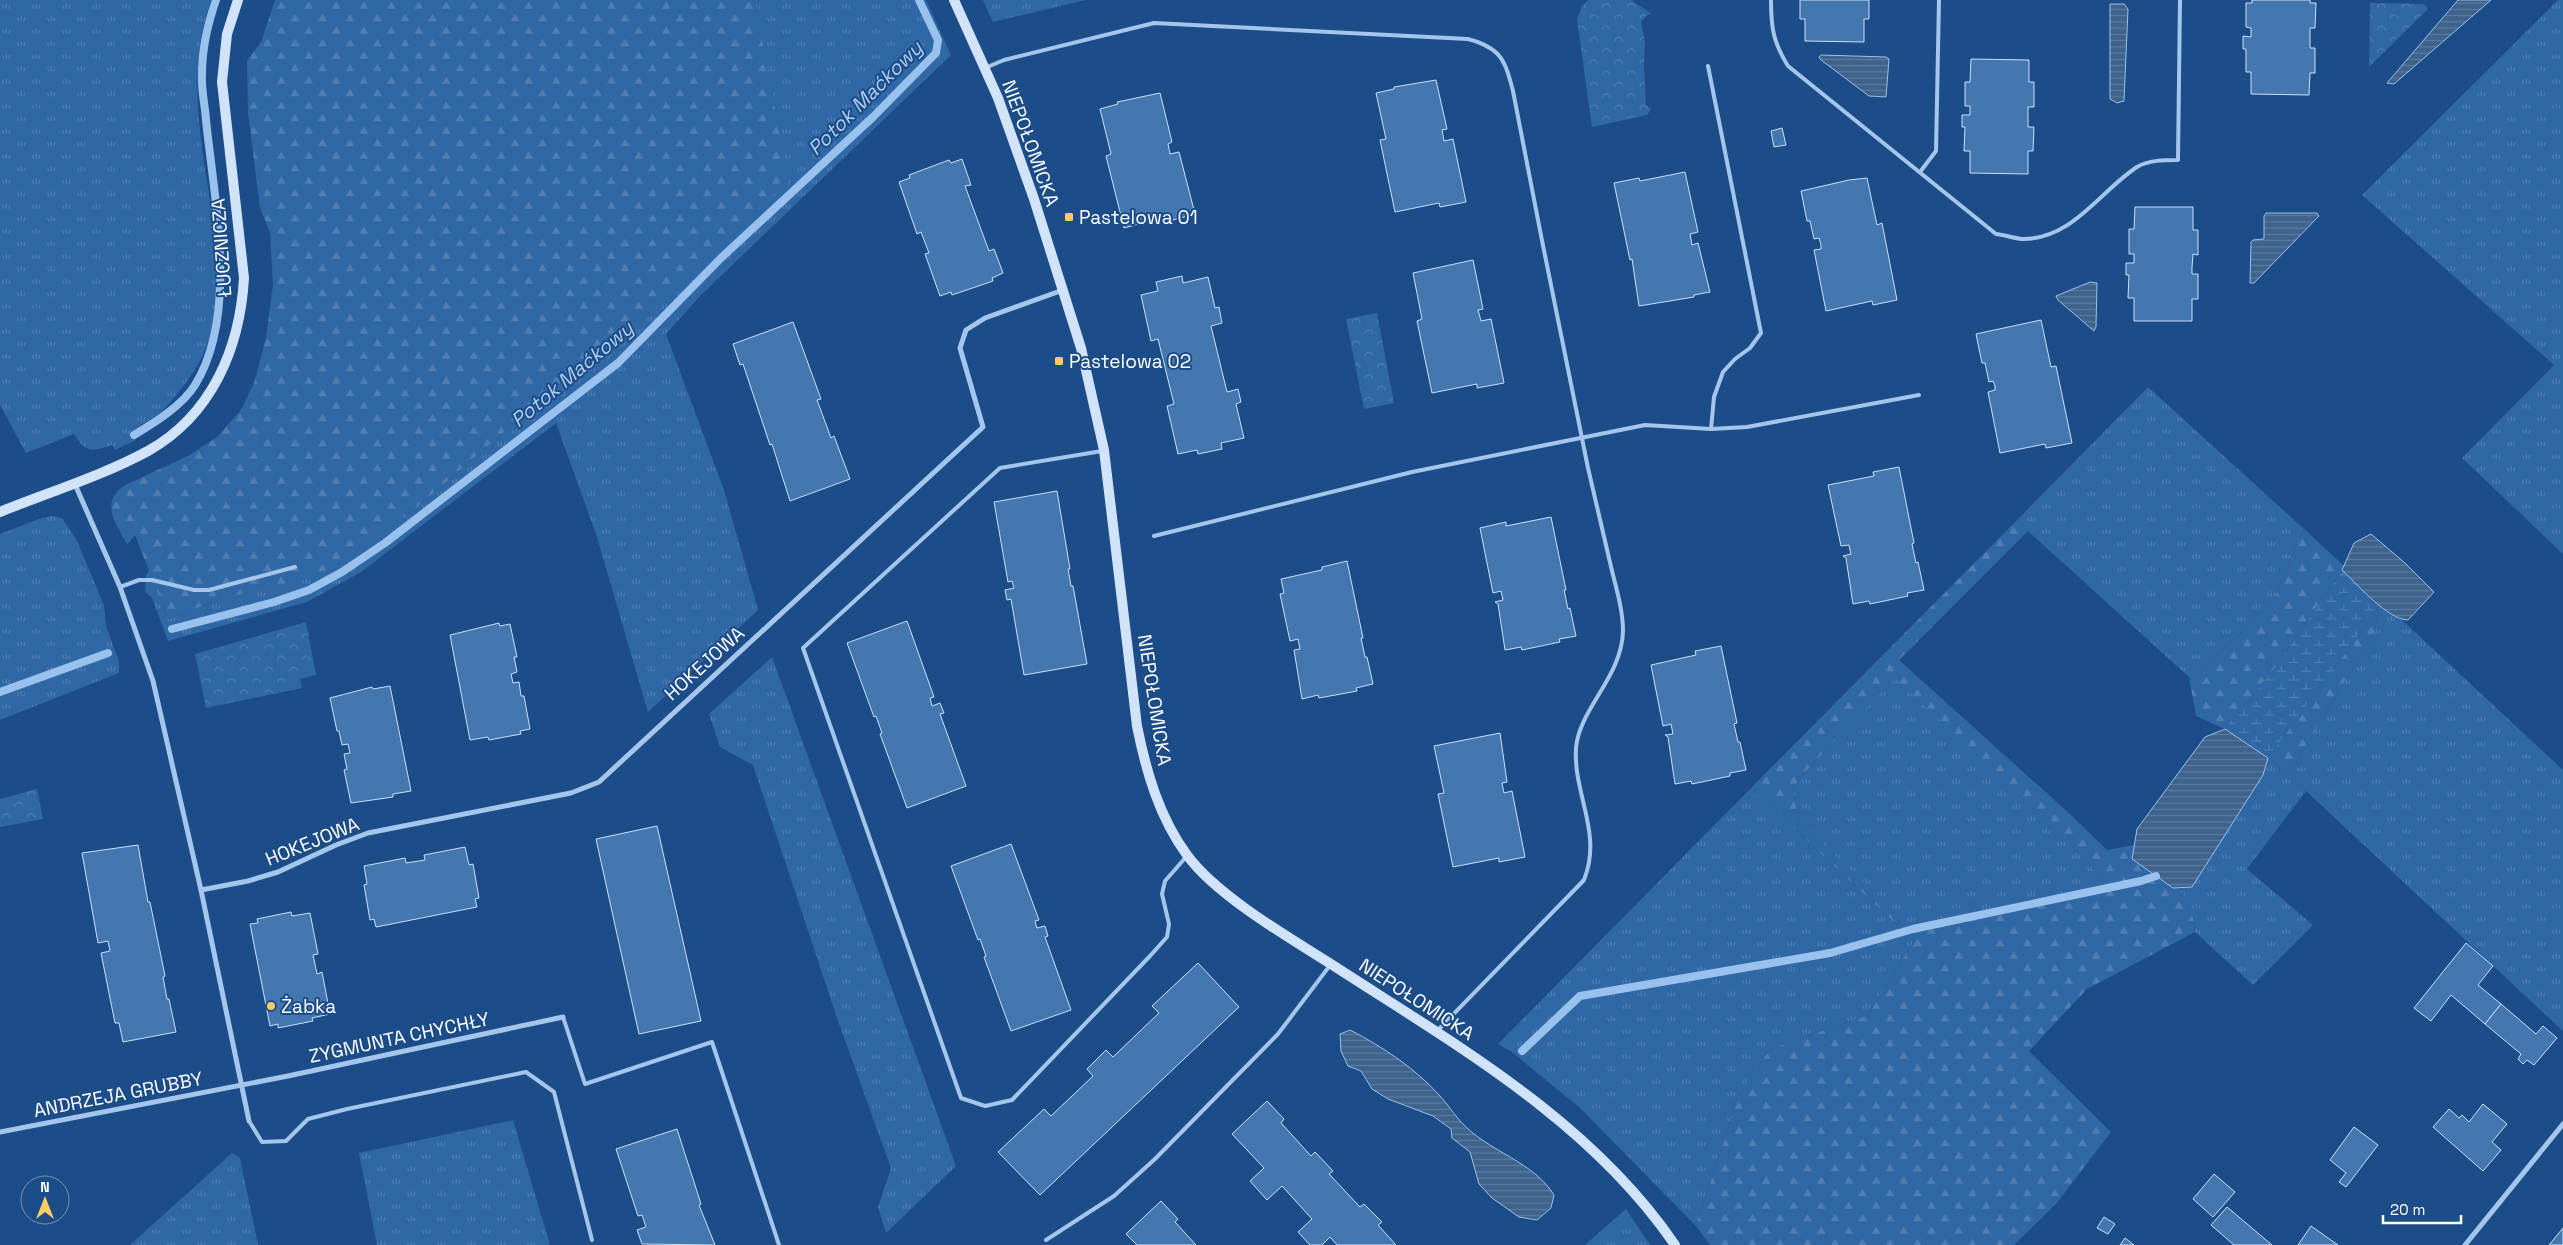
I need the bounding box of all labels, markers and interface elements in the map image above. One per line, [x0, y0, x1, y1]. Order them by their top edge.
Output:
water label: Potok Maćkowy [802, 34, 929, 161]
street label: NIEPOŁOMICKA [996, 77, 1065, 210]
street label: ŁUCZNICZA [206, 198, 237, 298]
place label: Pastelowa 01 [1079, 205, 1198, 230]
marker: Pastelowa 01 [1063, 211, 1075, 223]
water label: Potok Maćkowy [505, 314, 640, 433]
place label: Pastelowa 02 [1069, 349, 1191, 374]
marker: Pastelowa 02 [1053, 355, 1065, 367]
street label: HOKEJOWA [659, 621, 750, 706]
street label: NIEPOŁOMICKA [1132, 633, 1177, 768]
street label: HOKEJOWA [262, 811, 363, 872]
street label: NIEPOŁOMICKA [1354, 953, 1479, 1046]
place label: Żabka [281, 994, 336, 1019]
marker: Żabka [265, 1000, 277, 1012]
street label: ZYGMUNTA CHYCHŁY [307, 1006, 492, 1069]
street label: ANDRZEJA GRUBBY [31, 1066, 205, 1123]
north arrow [20, 1175, 70, 1225]
text: N [40, 1178, 50, 1196]
scale bar [2383, 1192, 2460, 1224]
text: 20 m [2390, 1200, 2425, 1219]

